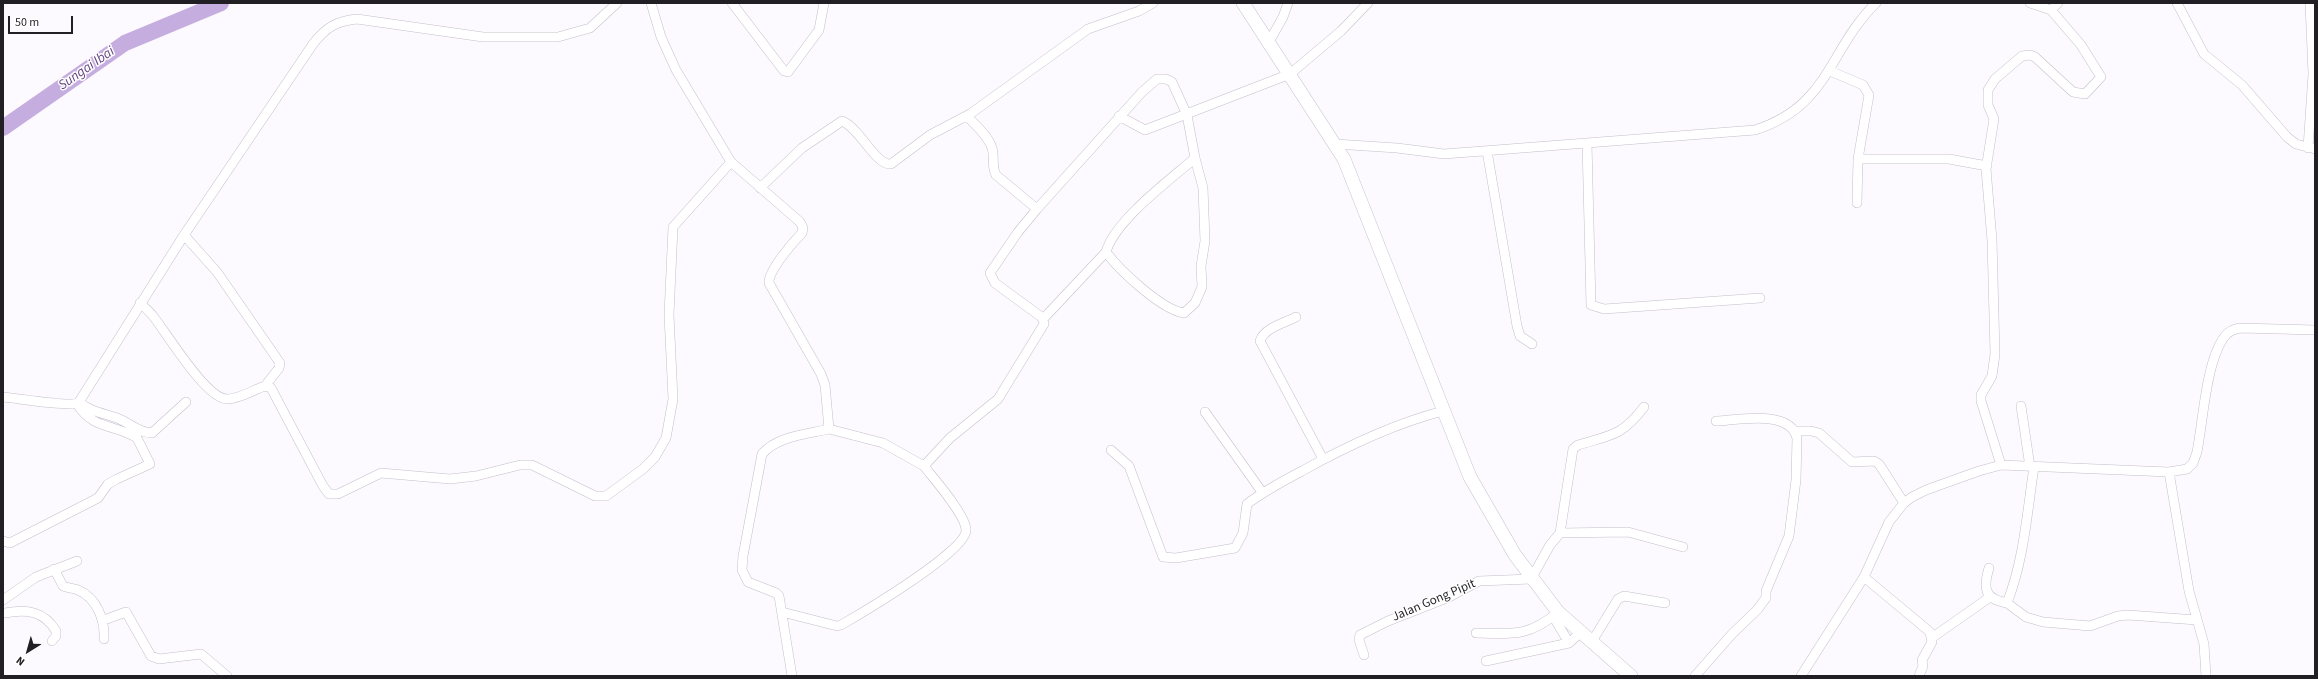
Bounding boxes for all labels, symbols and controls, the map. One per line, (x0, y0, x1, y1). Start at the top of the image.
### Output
scale bar (10, 8, 75, 34)
text: 50 m (15, 14, 39, 31)
water label: Sungai Ibai (56, 44, 118, 94)
street label: Jalan Gong Pipit (1390, 576, 1478, 626)
north arrow (8, 631, 48, 671)
text: N (13, 653, 28, 669)

